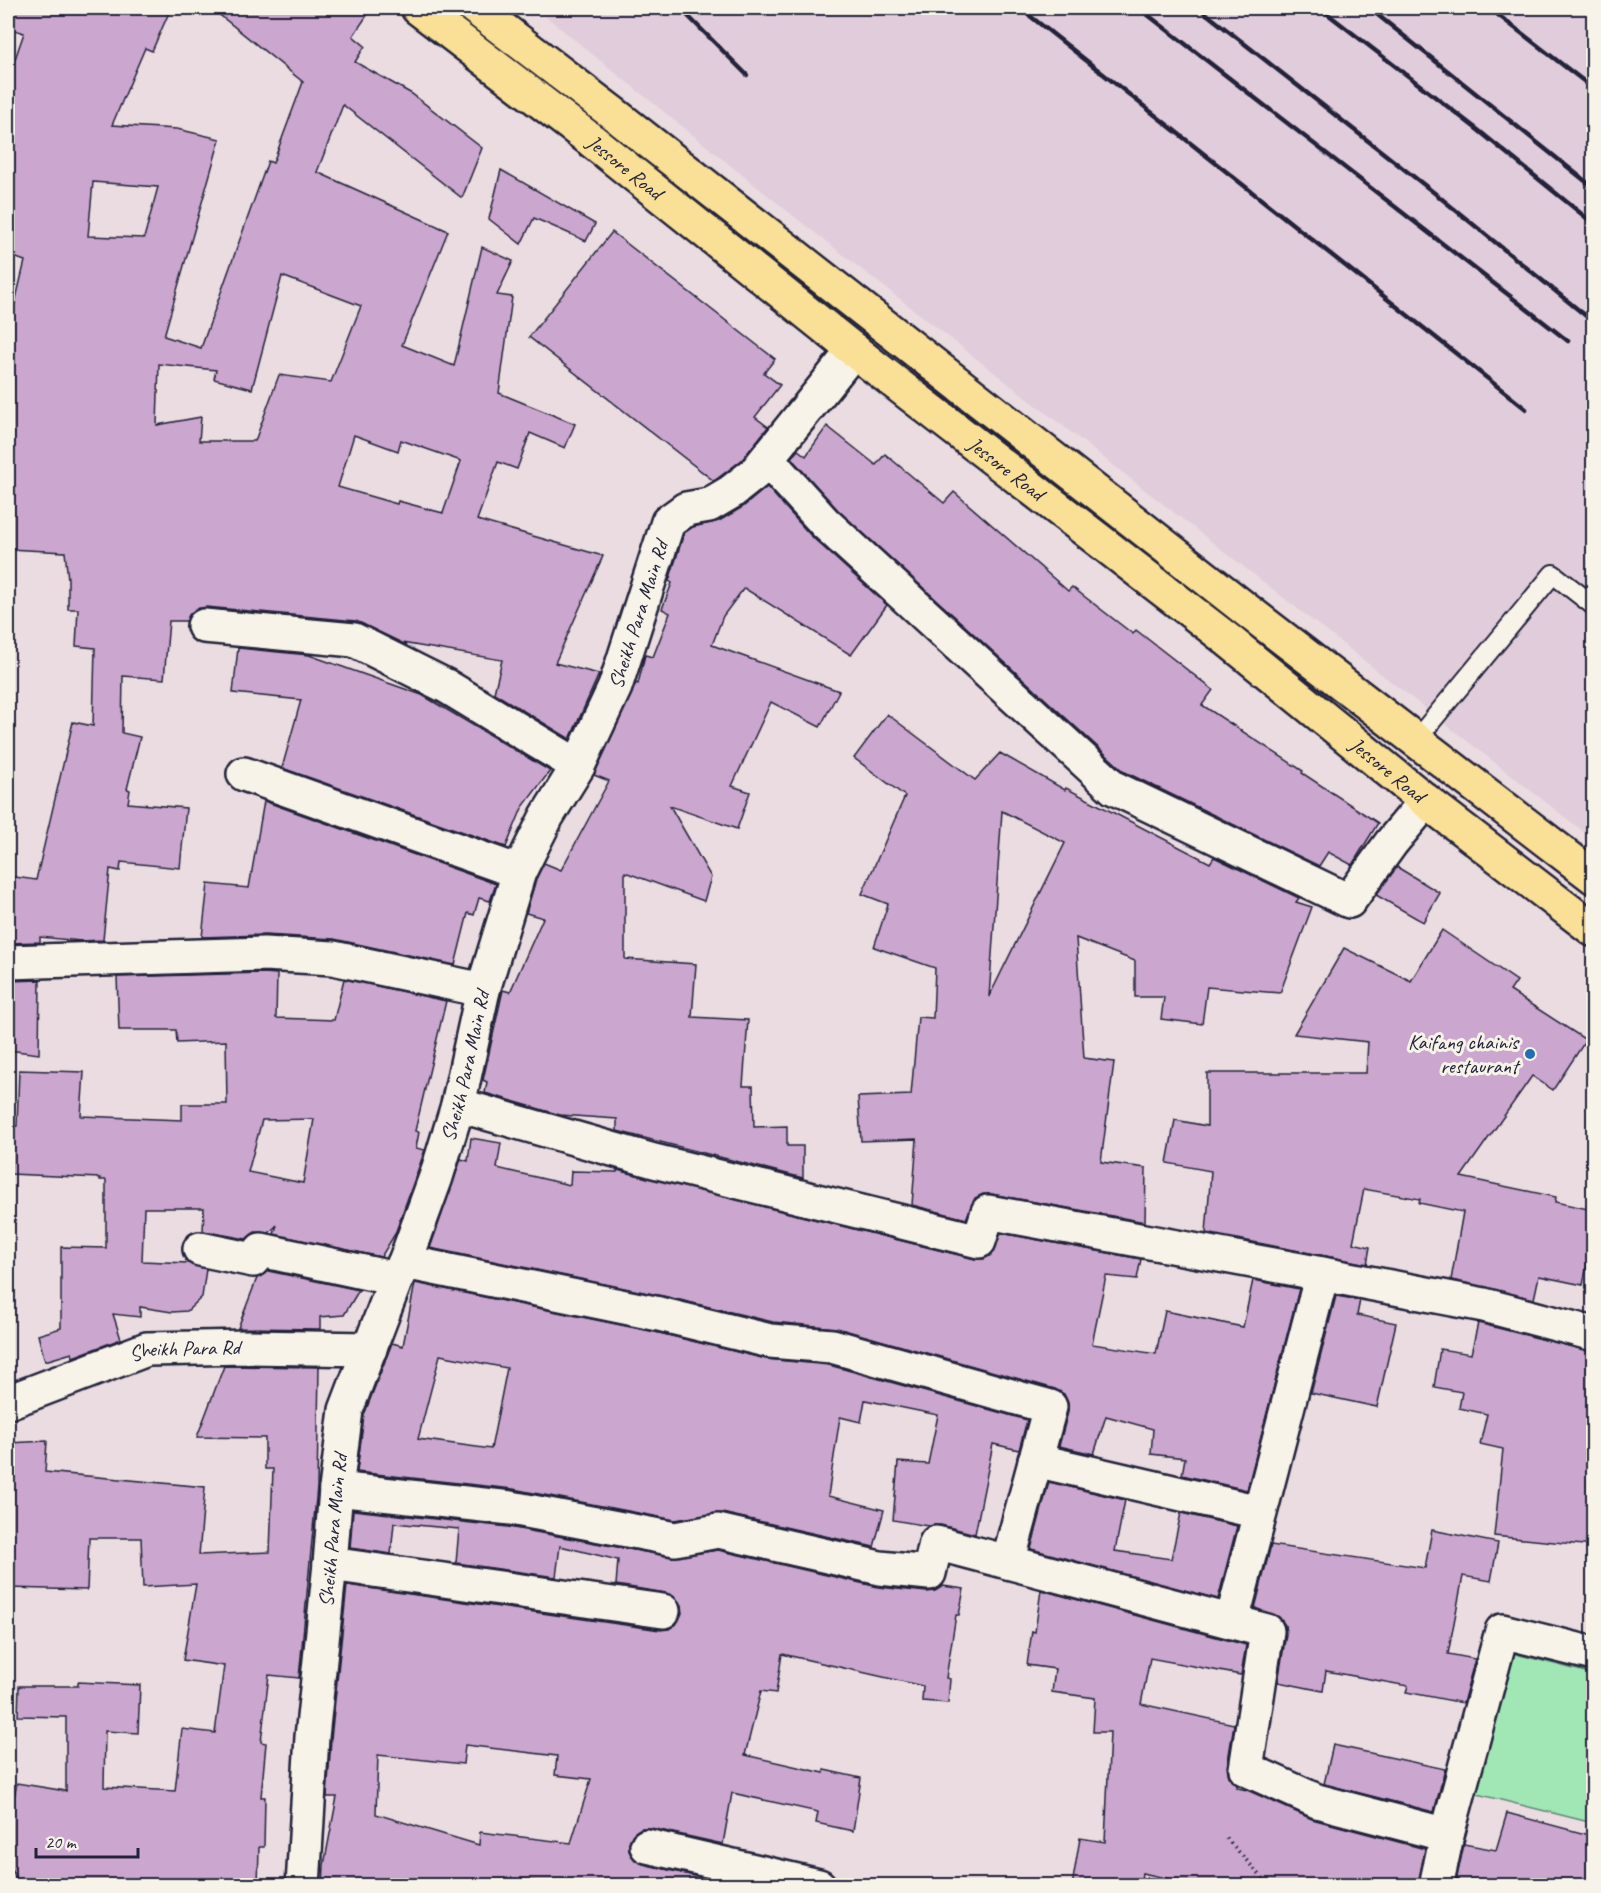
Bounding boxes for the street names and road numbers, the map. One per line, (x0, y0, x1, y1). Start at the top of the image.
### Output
street label: Jessore Road (581, 128, 671, 208)
street label: Jessore Road (962, 430, 1052, 508)
street label: Sheikh Para Main Rd (602, 535, 675, 692)
street label: Jessore Road (1344, 731, 1433, 810)
street label: Sheikh Para Main Rd (435, 986, 496, 1144)
street label: Sheikh Para Rd (125, 1334, 244, 1368)
street label: Sheikh Para Main Rd (313, 1450, 354, 1608)

